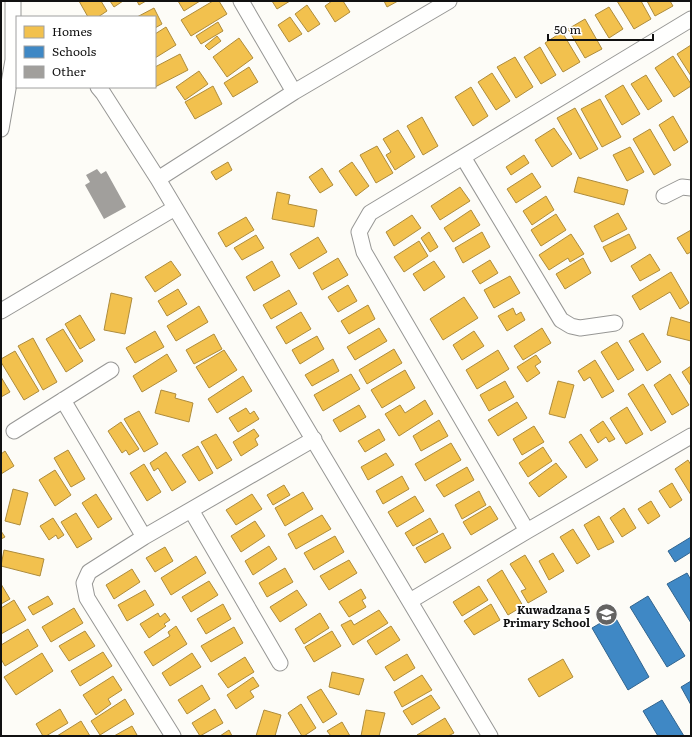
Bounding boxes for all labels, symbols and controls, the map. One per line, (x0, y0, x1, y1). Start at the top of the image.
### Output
legend (16, 16, 156, 88)
scale bar (548, 16, 653, 42)
text: 50 m (554, 20, 581, 38)
text: Homes (52, 22, 92, 40)
text: Schools (52, 42, 97, 60)
text: Other (52, 62, 86, 80)
place label: Kuwadzana 5 Primary School (503, 601, 590, 630)
school or university icon: Kuwadzana 5 Primary School (593, 602, 619, 628)

